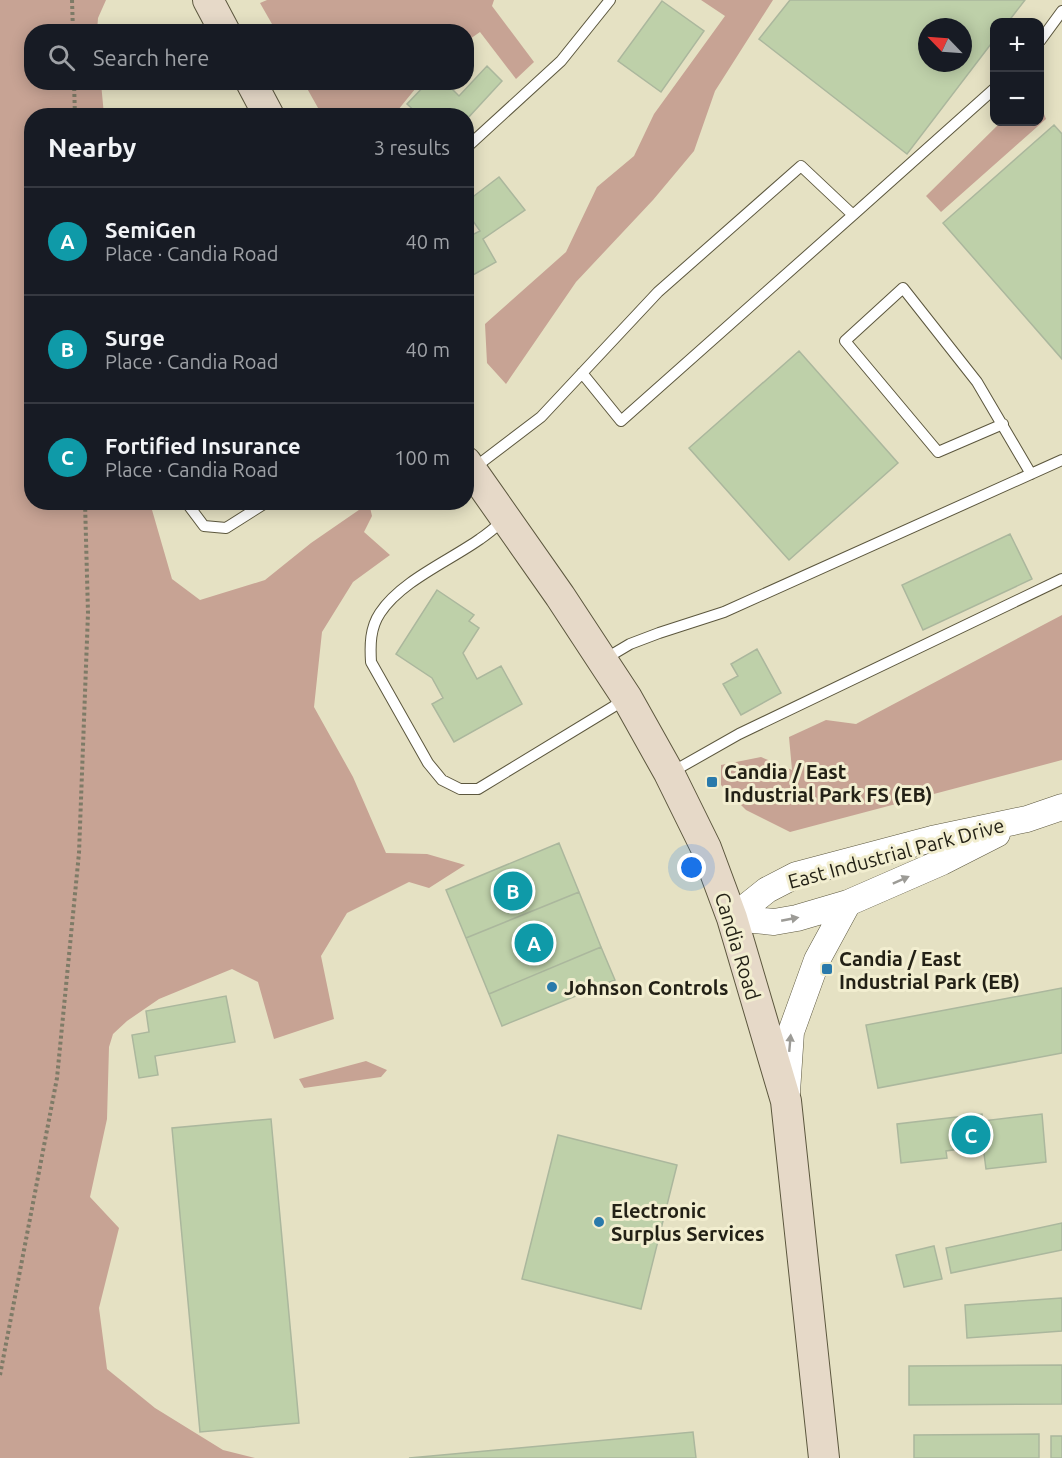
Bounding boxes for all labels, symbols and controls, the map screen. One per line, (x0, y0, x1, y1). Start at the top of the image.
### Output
north arrow (918, 18, 972, 72)
map controls (990, 18, 1044, 126)
button: + (990, 18, 1044, 72)
search box (24, 24, 474, 90)
icon: search (45, 41, 78, 74)
text: Search here (93, 45, 209, 70)
button: − (990, 72, 1044, 126)
text: Nearby (48, 133, 136, 162)
text: 3 results (374, 136, 450, 159)
text: SemiGen (105, 217, 196, 242)
text: A (60, 230, 75, 253)
text: 40 m (406, 230, 450, 253)
text: Place · Candia Road (105, 242, 278, 265)
text: Surge (105, 325, 165, 350)
text: B (61, 338, 74, 361)
text: 40 m (406, 338, 450, 361)
text: Place · Candia Road (105, 350, 278, 373)
text: Fortified Insurance (105, 433, 301, 458)
text: C (61, 446, 74, 469)
text: 100 m (394, 446, 450, 469)
text: Place · Candia Road (105, 458, 278, 481)
place label: Candia / East Industrial Park FS (EB) (724, 760, 932, 806)
marker: Candia / East Industrial Park FS (EB) (705, 775, 719, 789)
street label: East Industrial Park Drive (785, 813, 1007, 893)
your location (677, 853, 706, 882)
pin: B (494, 868, 532, 914)
one-way arrow (893, 875, 911, 885)
street label: Candia Road (711, 889, 765, 1003)
one-way arrow (781, 914, 800, 923)
pin: A (514, 920, 554, 966)
place label: Candia / East Industrial Park (EB) (839, 947, 1020, 993)
marker: Candia / East Industrial Park (EB) (820, 962, 834, 976)
place label: Johnson Controls (564, 976, 728, 999)
marker: Johnson Controls (545, 980, 559, 994)
one-way arrow (786, 1033, 795, 1052)
pin: C (952, 1112, 990, 1158)
place label: Electronic Surplus Services (611, 1199, 765, 1245)
marker: Electronic Surplus Services (592, 1215, 606, 1229)

